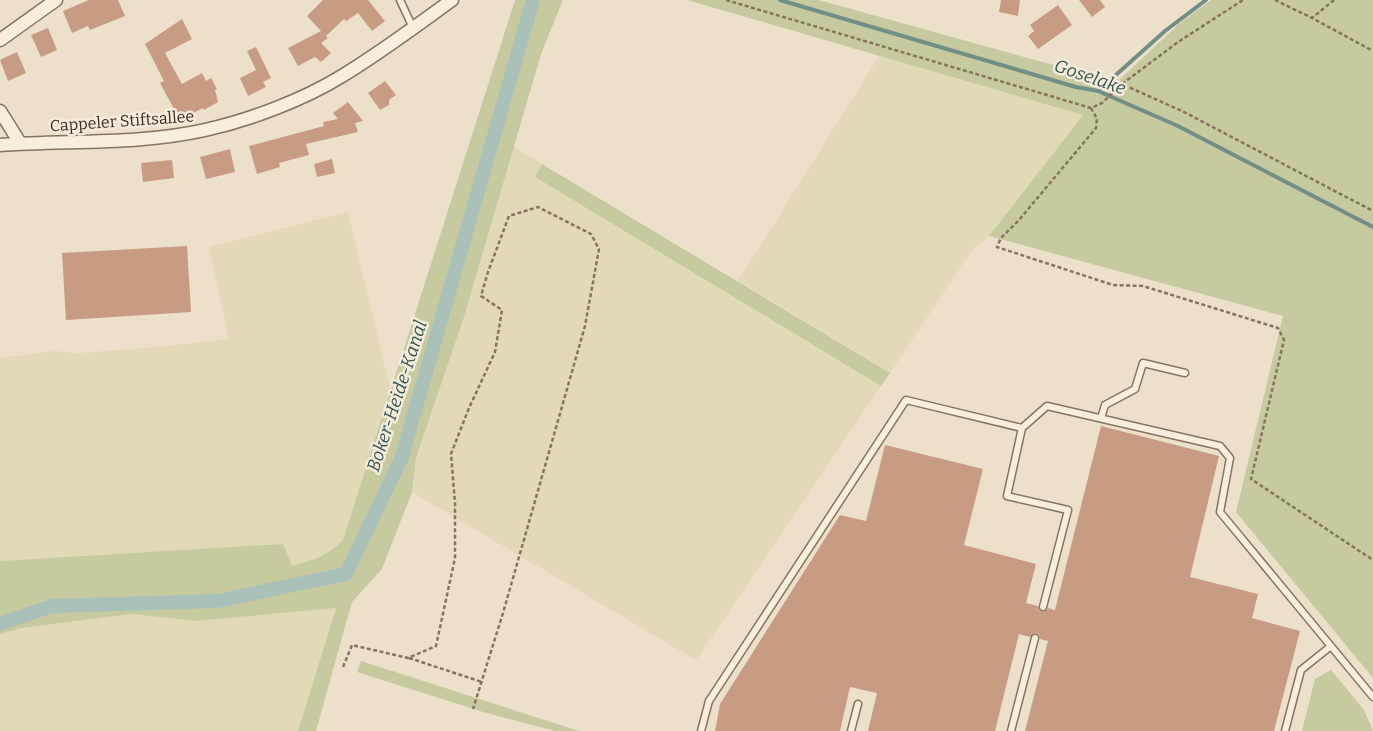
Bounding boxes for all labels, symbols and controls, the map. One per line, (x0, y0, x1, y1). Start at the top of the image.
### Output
water label: Goselake (1051, 55, 1129, 99)
street label: Cappeler Stiftsallee (49, 106, 195, 136)
water label: Boker-Heide-Kanal (362, 318, 432, 474)

